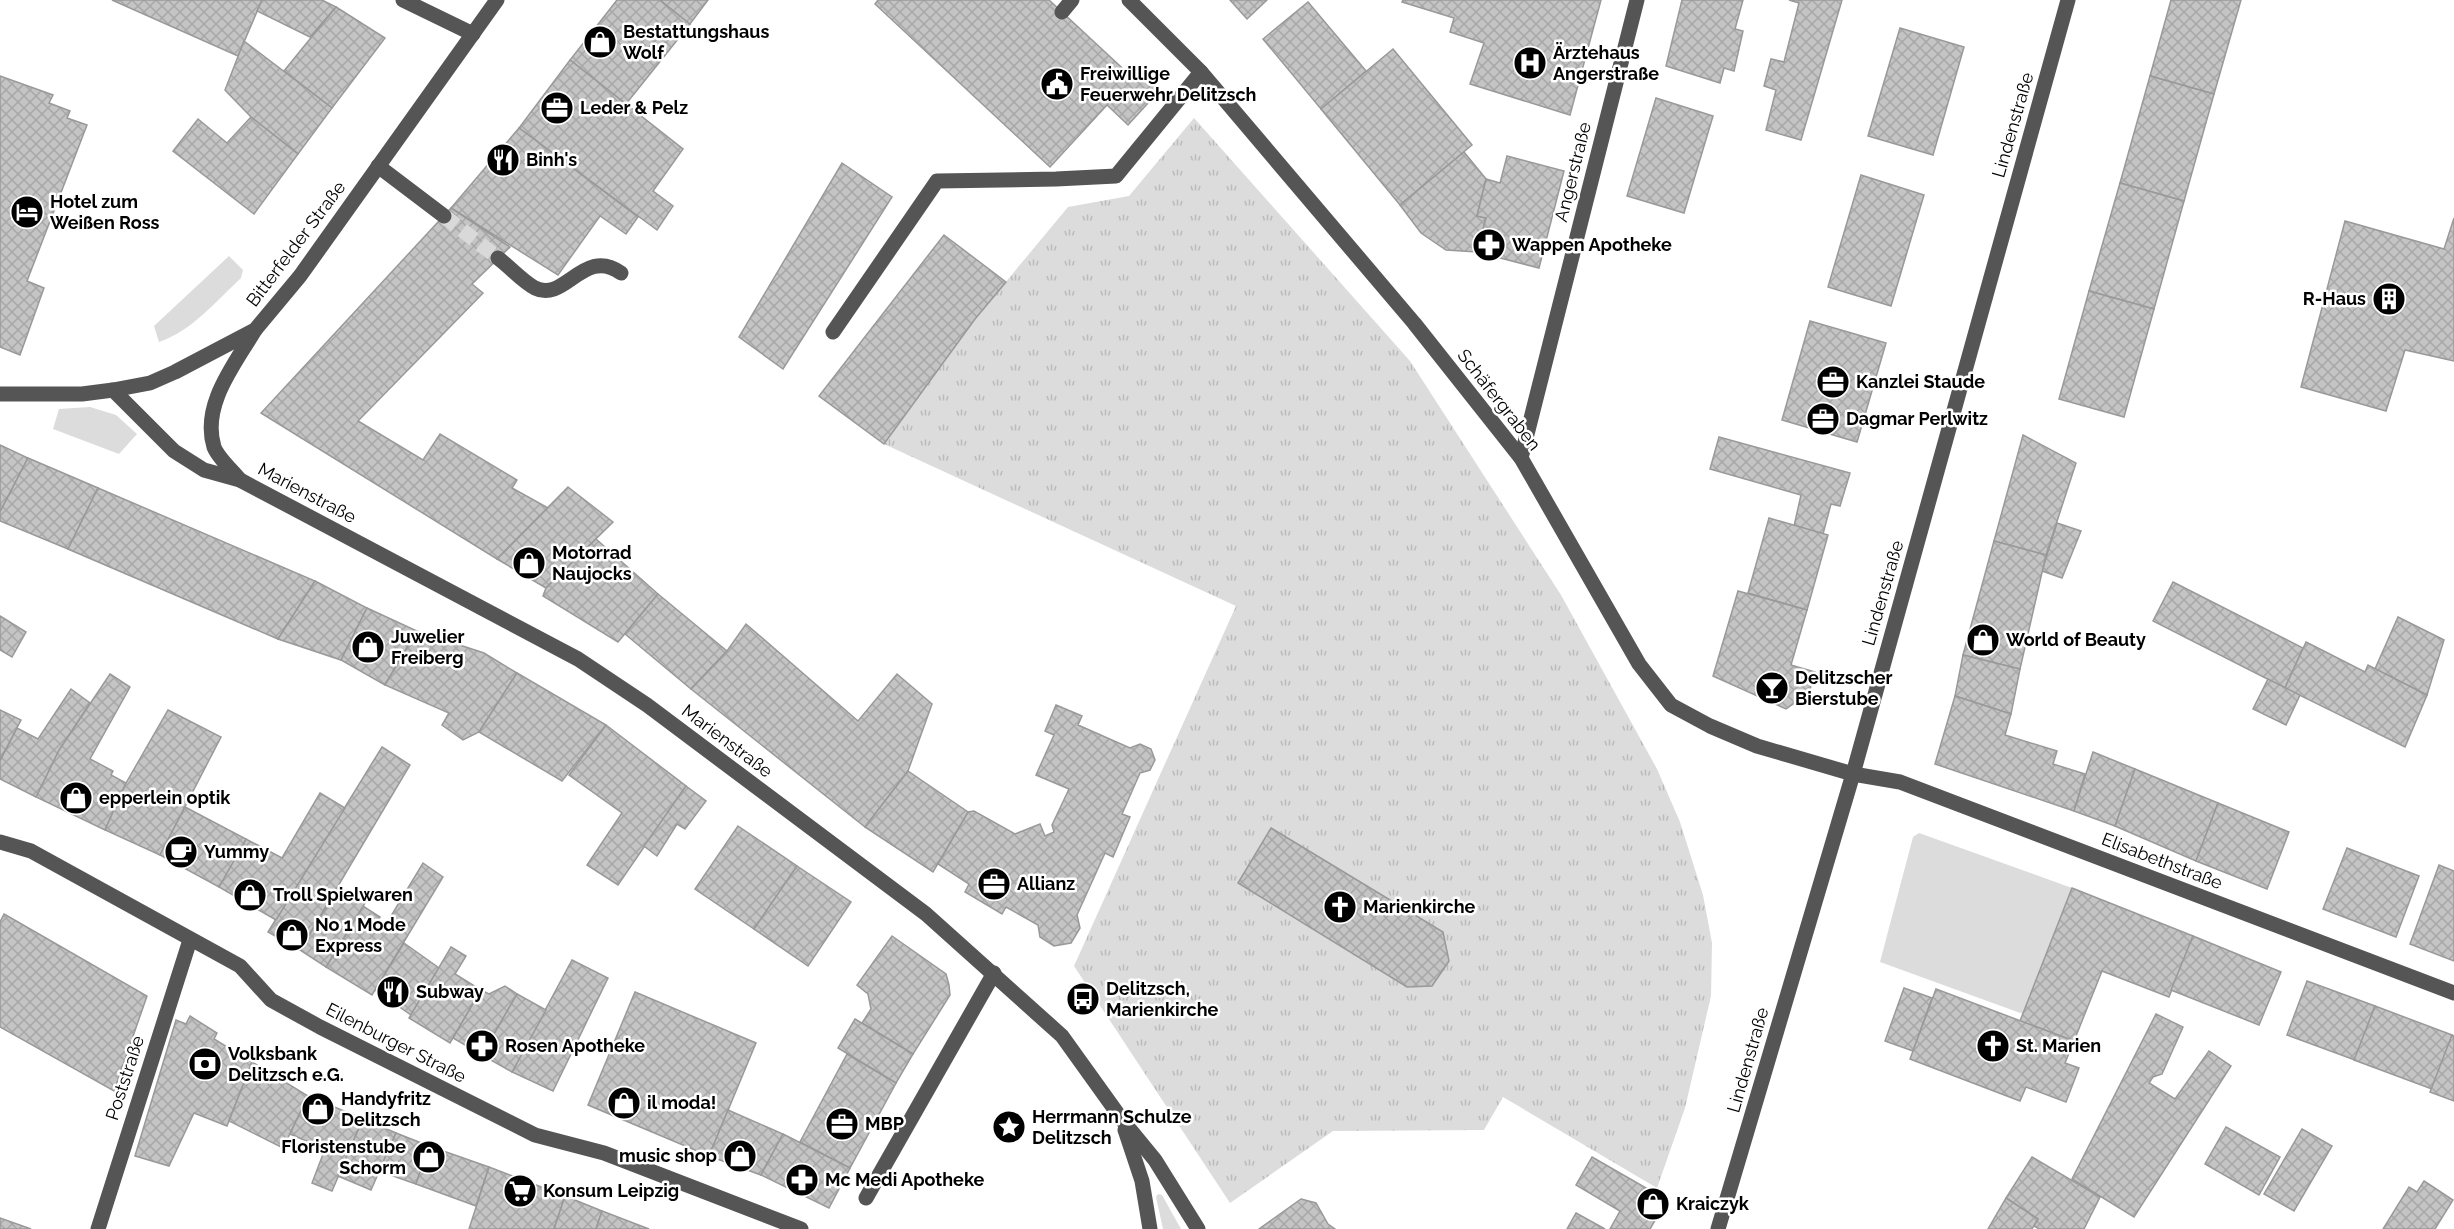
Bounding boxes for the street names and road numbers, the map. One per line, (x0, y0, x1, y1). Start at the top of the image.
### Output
street label: Lindenstraße (1987, 69, 2038, 180)
street label: Angerstraße (1550, 119, 1595, 224)
street label: Bitterfelder Straße (242, 177, 350, 310)
street label: Schäfergraben (1453, 345, 1545, 455)
street label: Marienstraße (255, 458, 360, 527)
street label: Lindenstraße (1857, 537, 1908, 648)
street label: Marienstraße (678, 700, 777, 782)
street label: Elisabethstraße (2099, 828, 2226, 893)
street label: Eilenburger Straße (323, 998, 470, 1087)
street label: Lindenstraße (1722, 1004, 1773, 1115)
street label: Poststraße (101, 1032, 148, 1123)

